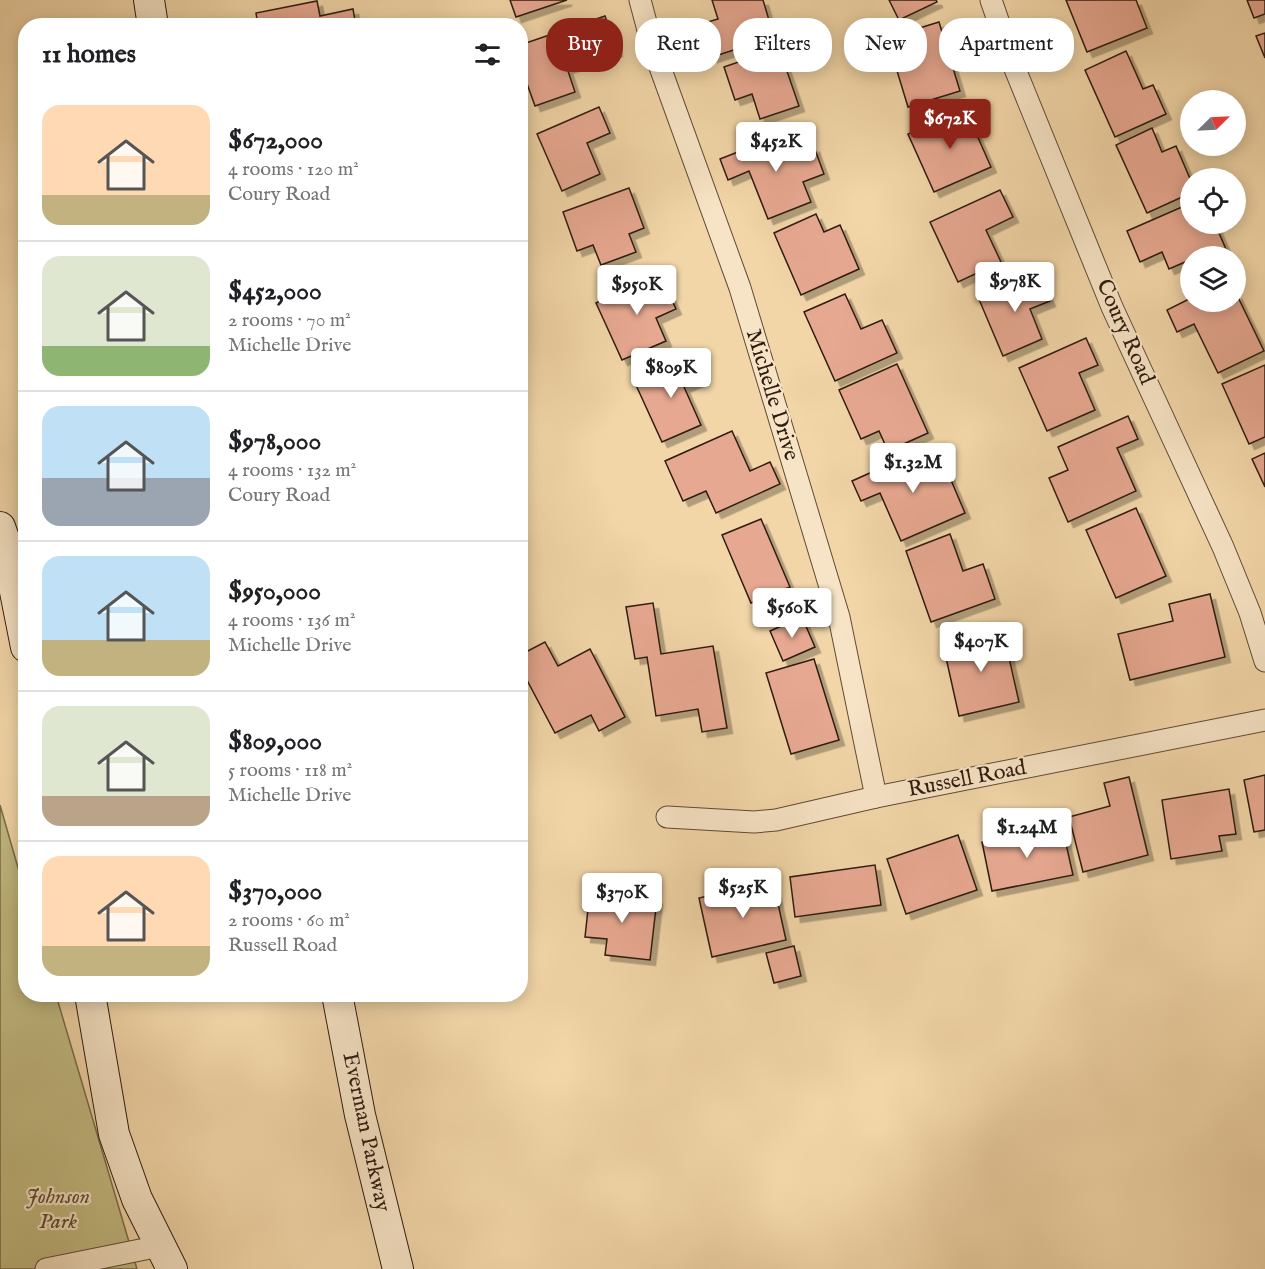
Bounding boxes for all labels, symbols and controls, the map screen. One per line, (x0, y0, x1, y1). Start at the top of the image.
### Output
chip: Buy (546, 18, 623, 72)
chip: Rent (635, 18, 721, 72)
chip: Filters (733, 18, 832, 72)
chip: New (844, 18, 927, 72)
chip: Apartment (939, 18, 1074, 72)
text: 11 homes (42, 38, 136, 71)
icon: filters (471, 38, 504, 71)
north arrow (1180, 90, 1246, 156)
map controls (1180, 90, 1246, 312)
pin: $672K (908, 99, 992, 150)
text: $672K (924, 106, 976, 131)
pin: $452K (734, 122, 818, 173)
text: $672,000 (228, 124, 323, 157)
icon: home (90, 129, 162, 201)
text: $452K (750, 129, 802, 154)
text: 4 rooms · 120 m² (228, 157, 359, 182)
button: locate (1180, 168, 1246, 234)
text: Coury Road (228, 182, 330, 207)
button: layers (1180, 246, 1246, 312)
pin: $978K (973, 262, 1057, 313)
pin: $950K (595, 265, 679, 316)
text: $978K (989, 269, 1041, 294)
text: $950K (611, 272, 663, 297)
text: $452,000 (228, 275, 322, 308)
street label: Coury Road (1089, 275, 1161, 389)
icon: home (90, 280, 162, 352)
text: 2 rooms · 70 m² (228, 308, 351, 333)
street label: Michelle Drive (739, 326, 805, 464)
text: Michelle Drive (228, 333, 351, 358)
pin: $809K (629, 348, 713, 399)
text: $809K (645, 355, 697, 380)
text: $978,000 (228, 425, 321, 458)
icon: home (90, 430, 162, 502)
pin: $1.32M (864, 443, 962, 494)
text: $1.32M (884, 450, 942, 475)
text: 4 rooms · 132 m² (228, 458, 356, 483)
text: Coury Road (228, 483, 330, 508)
text: $950,000 (228, 575, 321, 608)
icon: home (90, 580, 162, 652)
pin: $560K (750, 588, 834, 639)
text: $560K (767, 595, 818, 620)
text: 4 rooms · 136 m² (228, 608, 355, 633)
pin: $407K (939, 622, 1023, 673)
text: $407K (954, 629, 1008, 654)
text: Michelle Drive (228, 633, 351, 658)
text: $809,000 (228, 725, 322, 758)
icon: home (90, 730, 162, 802)
street label: Russell Road (905, 754, 1029, 804)
text: 5 rooms · 118 m² (228, 758, 352, 783)
text: Michelle Drive (228, 783, 351, 808)
pin: $1.24M (978, 808, 1076, 859)
text: $1.24M (997, 815, 1057, 840)
pin: $525K (701, 868, 785, 919)
pin: $370K (580, 873, 664, 924)
text: $370,000 (228, 875, 322, 908)
text: $525K (718, 875, 768, 900)
icon: home (90, 880, 162, 952)
text: $370K (596, 880, 648, 905)
text: 2 rooms · 60 m² (228, 908, 350, 933)
text: Russell Road (228, 933, 337, 958)
street label: Everman Parkway (335, 1050, 397, 1214)
park label: Johnson Park (26, 1183, 90, 1236)

